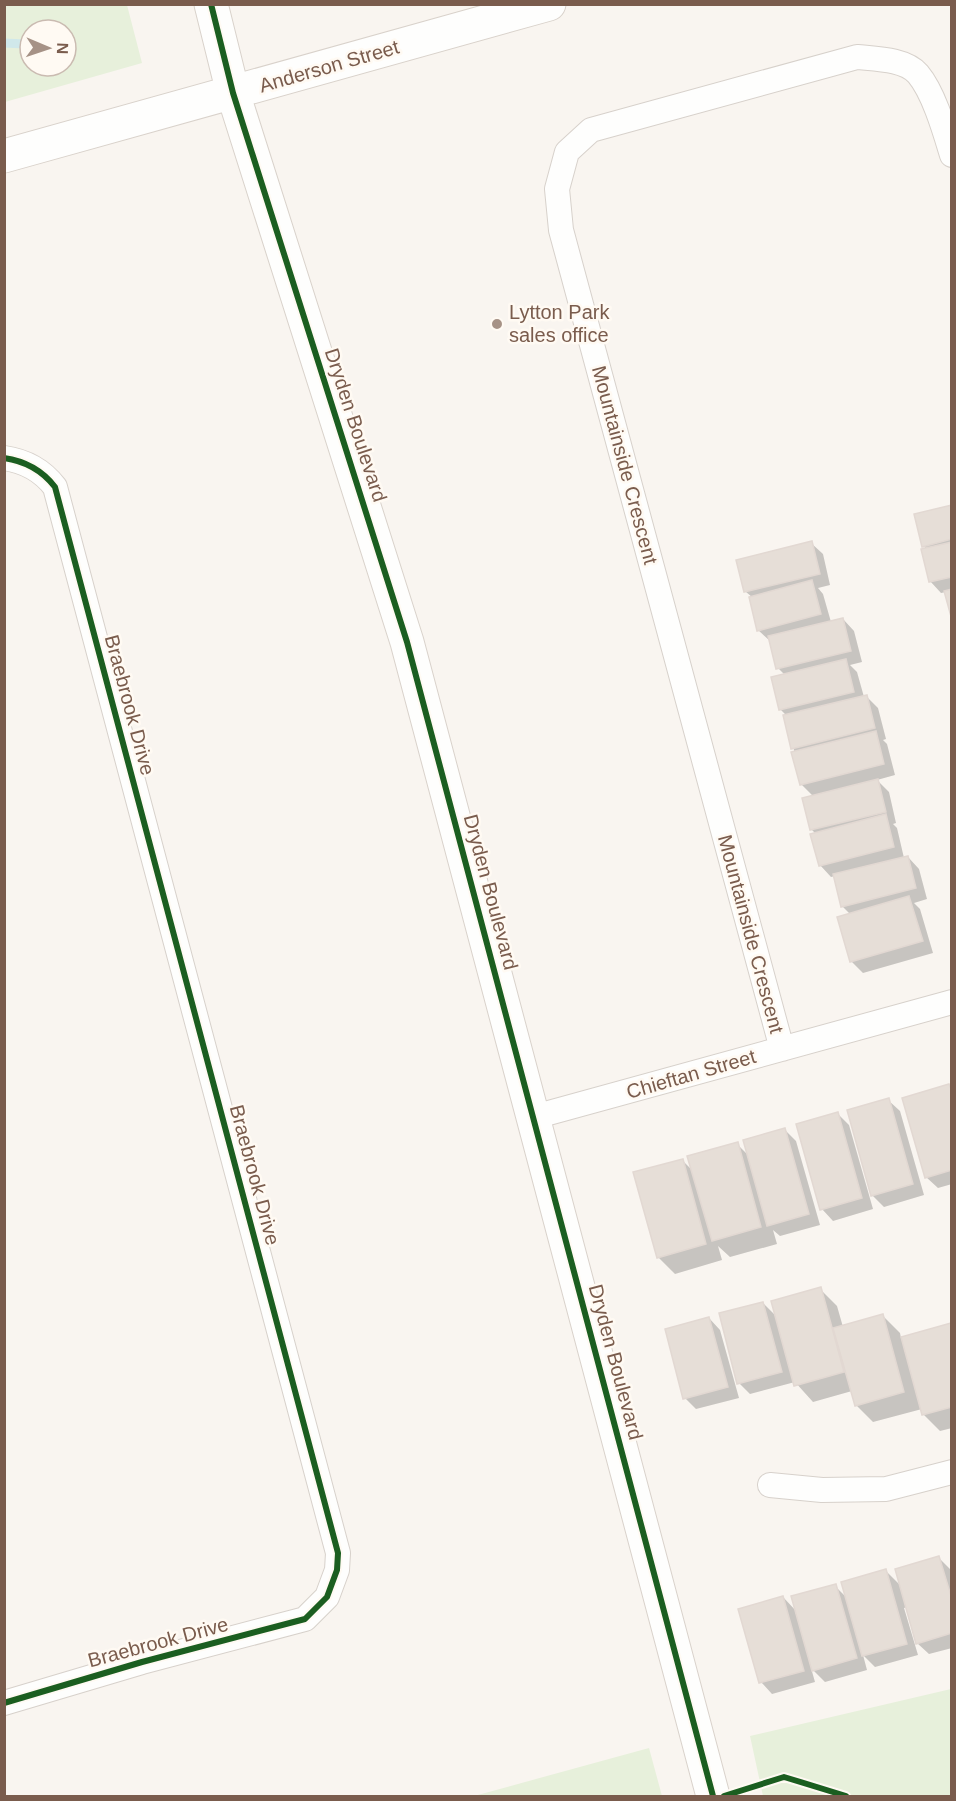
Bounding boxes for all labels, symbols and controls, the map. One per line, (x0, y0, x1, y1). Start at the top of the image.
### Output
north arrow (18, 18, 78, 78)
street label: Anderson Street (257, 35, 402, 96)
text: N (54, 42, 71, 55)
place label: Lytton Park sales office (509, 301, 610, 346)
marker: Lytton Park sales office (490, 317, 504, 331)
street label: Dryden Boulevard (321, 345, 391, 505)
street label: Mountainside Crescent (588, 363, 662, 567)
street label: Braebrook Drive (101, 632, 159, 778)
street label: Dryden Boulevard (460, 812, 522, 972)
street label: Mountainside Crescent (714, 832, 788, 1036)
street label: Chieftan Street (624, 1045, 759, 1103)
street label: Braebrook Drive (226, 1102, 284, 1248)
street label: Dryden Boulevard (585, 1282, 647, 1442)
street label: Braebrook Drive (85, 1613, 231, 1671)

